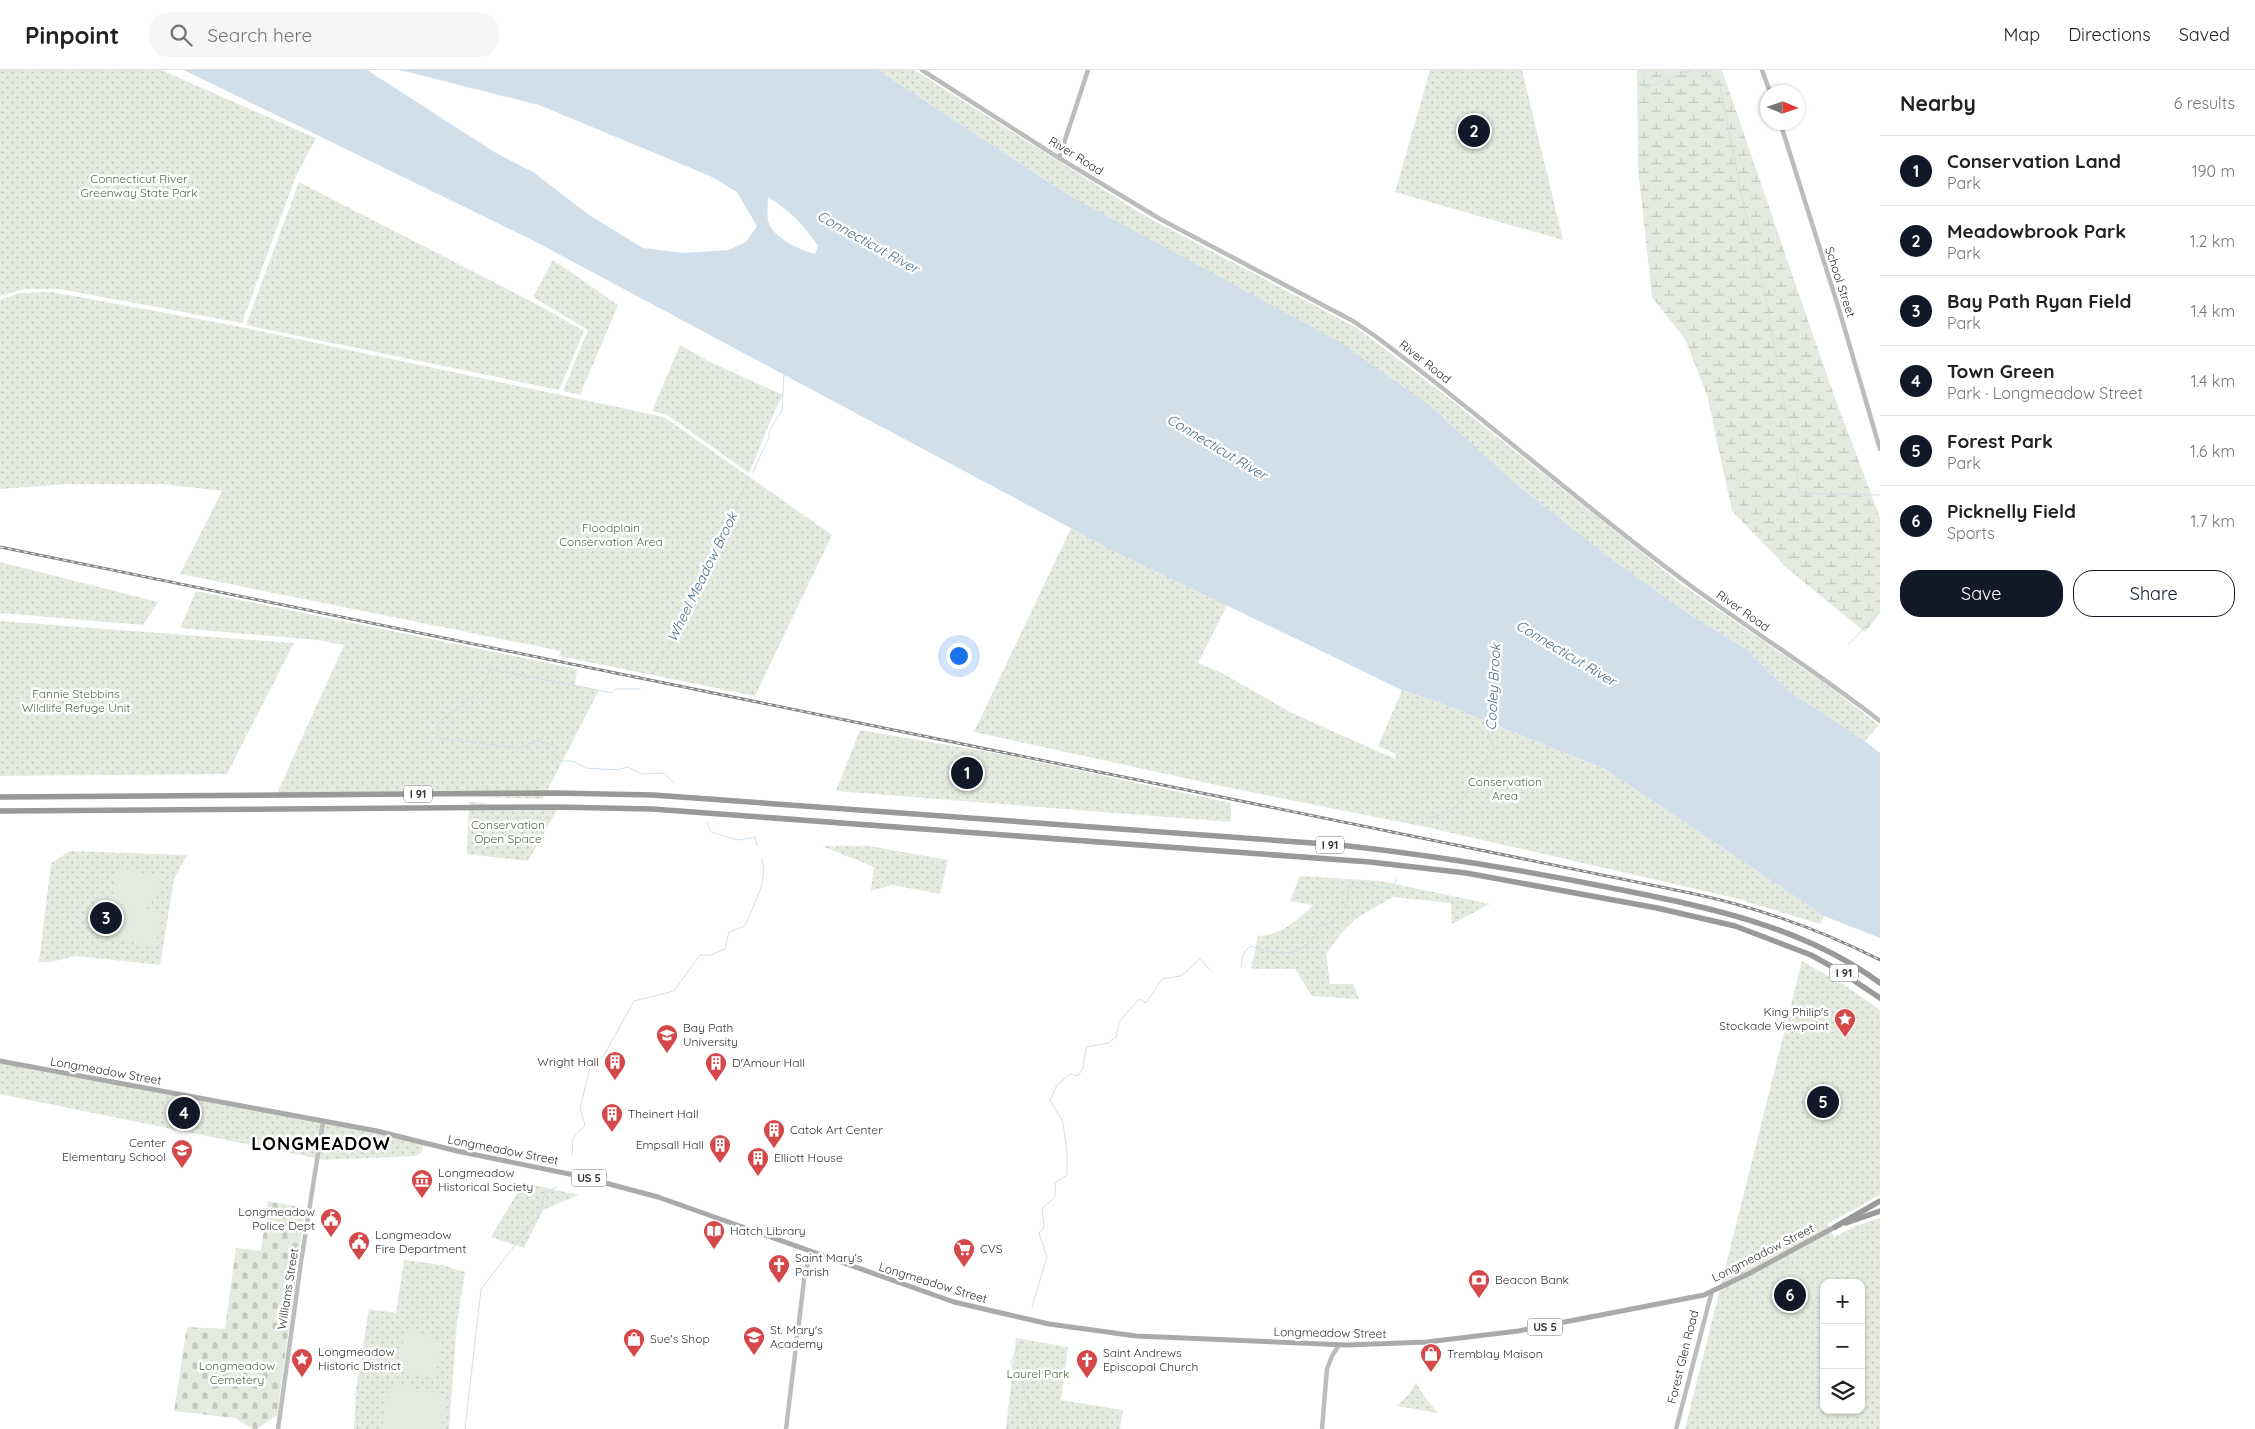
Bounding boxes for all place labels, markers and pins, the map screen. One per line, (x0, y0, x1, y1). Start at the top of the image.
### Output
pin: 2 (1458, 112, 1490, 150)
pin: 1 (951, 754, 983, 792)
pin: 3 (90, 899, 122, 937)
place label: King Philip's Stockade Viewpoint (1719, 1004, 1829, 1033)
place icon: King Philip's Stockade Viewpoint (1833, 1007, 1857, 1038)
place label: Bay Path University (683, 1020, 738, 1049)
school or university icon: Bay Path University (655, 1023, 679, 1054)
building icon: Wright Hall (603, 1050, 627, 1081)
building icon: D'Amour Hall (704, 1051, 728, 1082)
place label: Wright Hall (537, 1054, 599, 1069)
place label: D'Amour Hall (732, 1055, 805, 1070)
pin: 5 (1807, 1083, 1839, 1121)
pin: 4 (168, 1094, 200, 1132)
building icon: Theinert Hall (600, 1102, 624, 1133)
place label: Theinert Hall (628, 1106, 699, 1121)
building icon: Catok Art Center (762, 1118, 786, 1149)
place label: Catok Art Center (790, 1122, 883, 1137)
building icon: Empsall Hall (708, 1133, 732, 1164)
place label: Center Elementary School (62, 1135, 166, 1164)
place label: Empsall Hall (636, 1137, 704, 1152)
school or university icon: Center Elementary School (170, 1138, 194, 1169)
building icon: Elliott House (746, 1146, 770, 1177)
place label: Elliott House (774, 1150, 843, 1165)
place label: Longmeadow Historical Society (438, 1165, 533, 1194)
museum icon: Longmeadow Historical Society (410, 1168, 434, 1199)
place label: Longmeadow Police Dept (238, 1204, 315, 1233)
public building icon: Longmeadow Police Dept (319, 1207, 343, 1238)
library icon: Hatch Library (702, 1219, 726, 1250)
place label: Hatch Library (730, 1223, 806, 1238)
place label: Longmeadow Fire Department (375, 1227, 466, 1256)
public building icon: Longmeadow Fire Department (347, 1230, 371, 1261)
supermarket icon: CVS (952, 1237, 976, 1268)
place label: CVS (980, 1241, 1003, 1256)
place label: Saint Mary’s Parish (795, 1250, 863, 1279)
church icon: Saint Mary’s Parish (767, 1253, 791, 1284)
bank icon: Beacon Bank (1467, 1268, 1491, 1299)
place label: Beacon Bank (1495, 1272, 1569, 1287)
pin: 6 (1774, 1276, 1806, 1314)
place label: St. Mary's Academy (770, 1322, 823, 1351)
school or university icon: St. Mary's Academy (742, 1325, 766, 1356)
shop icon: Sue's Shop (622, 1327, 646, 1358)
place label: Sue's Shop (650, 1331, 710, 1346)
shop icon: Tremblay Maison (1419, 1342, 1443, 1373)
place label: Longmeadow Historic District (318, 1344, 401, 1373)
place label: Saint Andrews Episcopal Church (1103, 1345, 1198, 1374)
place label: Tremblay Maison (1447, 1346, 1543, 1361)
place icon: Longmeadow Historic District (290, 1347, 314, 1378)
church icon: Saint Andrews Episcopal Church (1075, 1348, 1099, 1379)

